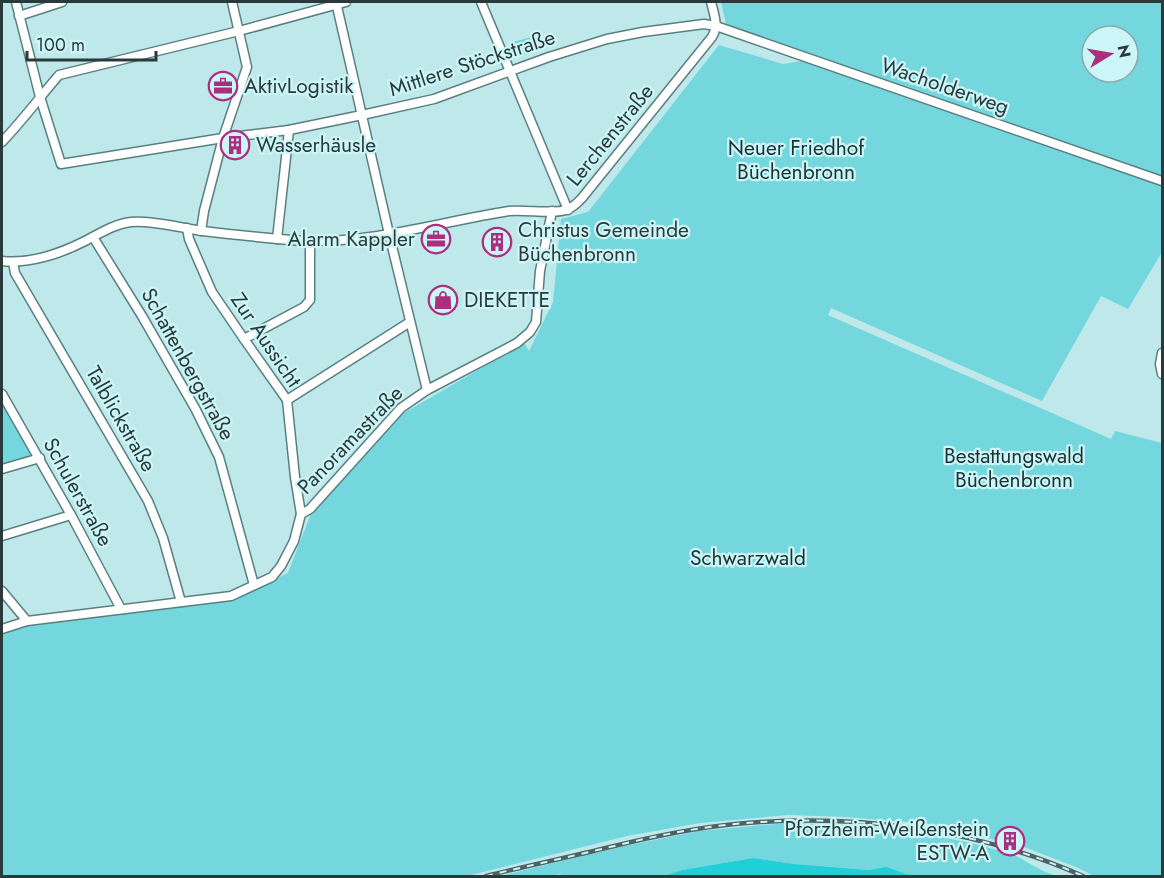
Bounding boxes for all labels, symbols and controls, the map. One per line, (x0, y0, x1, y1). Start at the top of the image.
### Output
street label: Mittlere Stöckstraße (385, 22, 559, 104)
scale bar (27, 24, 156, 62)
north arrow (1080, 24, 1140, 84)
text: 100 m (36, 32, 85, 58)
text: N (1112, 43, 1137, 60)
street label: Wacholderweg (877, 50, 1013, 122)
office icon: AktivLogistik (207, 70, 239, 102)
place label: AktivLogistik (244, 71, 354, 101)
street label: Lerchenstraße (559, 77, 661, 192)
building icon: Wasserhäusle (219, 129, 251, 161)
place label: Wasserhäusle (256, 130, 376, 160)
park label: Neuer Friedhof Büchenbronn (728, 133, 865, 187)
place label: Christus Gemeinde Büchenbronn (518, 215, 689, 269)
office icon: Alarm Kappler (420, 223, 452, 255)
place label: Alarm Kappler (288, 224, 416, 254)
building icon: Christus Gemeinde Büchenbronn (481, 226, 513, 258)
street label: Schattenbergstraße (134, 283, 242, 446)
shop icon: DIEKETTE (427, 284, 459, 316)
place label: DIEKETTE (464, 285, 550, 315)
street label: Zur Aussicht (223, 287, 309, 393)
street label: Talblickstraße (79, 361, 163, 478)
street label: Panoramastraße (290, 379, 410, 501)
street label: Schulerstraße (36, 432, 120, 552)
park label: Bestattungswald Büchenbronn (944, 441, 1084, 495)
park label: Schwarzwald (690, 543, 806, 573)
place label: Pforzheim-Weißenstein ESTW-A (785, 814, 989, 868)
building icon: Pforzheim-Weißenstein ESTW-A (994, 825, 1026, 857)

